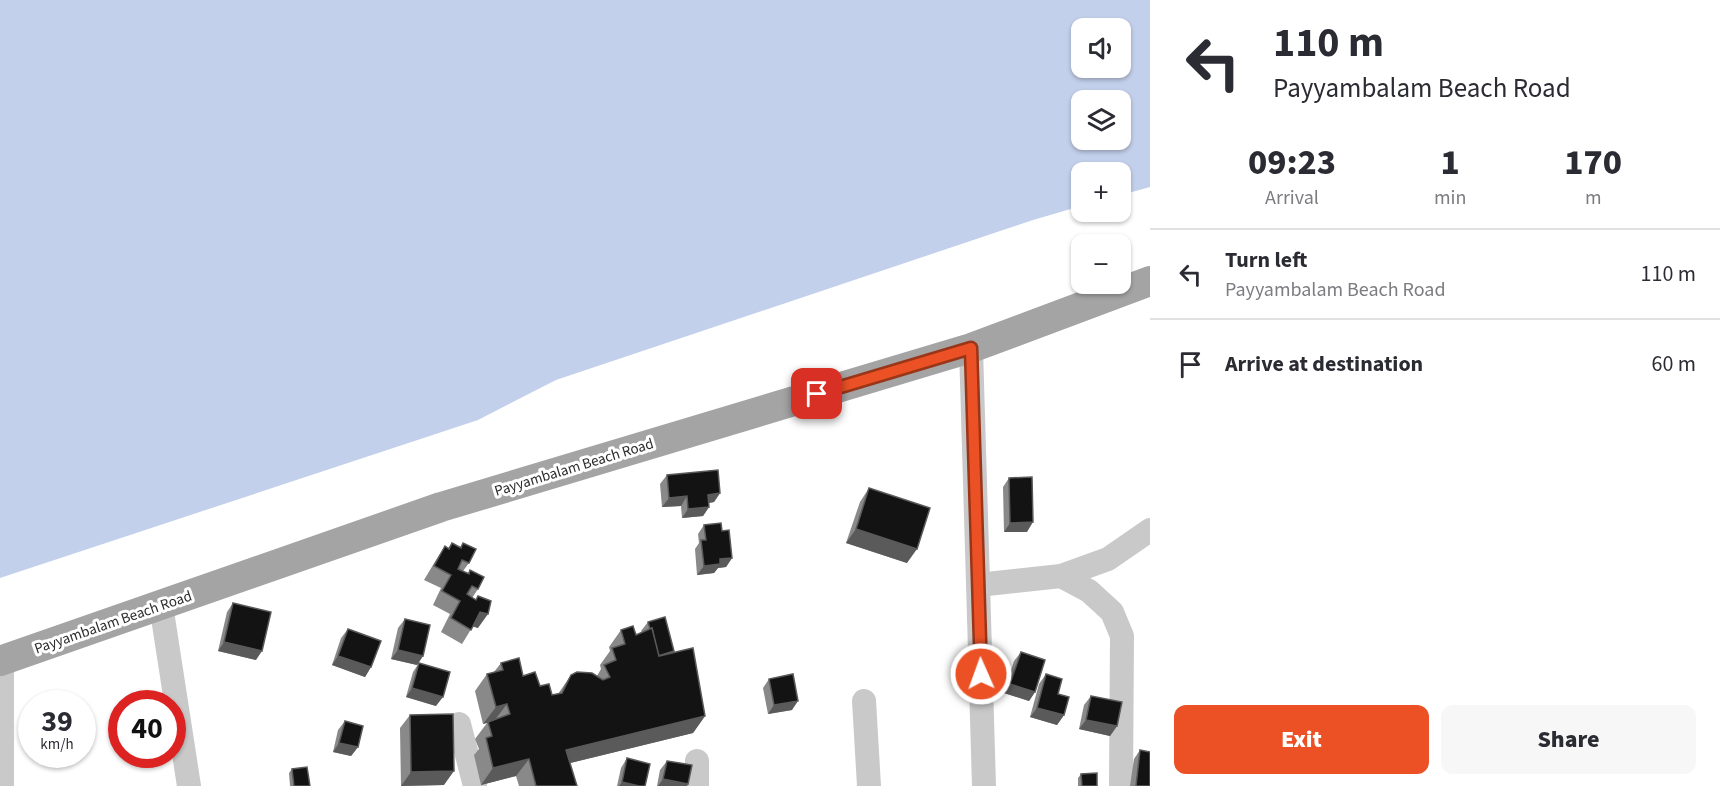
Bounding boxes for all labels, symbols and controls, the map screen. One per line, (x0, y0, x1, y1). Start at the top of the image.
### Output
text: 110 m (1273, 13, 1384, 73)
map controls (1071, 18, 1131, 294)
button: sound (1071, 18, 1131, 78)
icon: left (1174, 24, 1252, 102)
text: Payyambalam Beach Road (1273, 69, 1571, 108)
button: layers (1071, 90, 1131, 150)
text: 09:23 (1248, 137, 1336, 188)
text: 1 (1441, 137, 1460, 188)
text: 170 (1564, 137, 1622, 188)
button: + (1071, 162, 1131, 222)
text: Arrival (1265, 184, 1319, 212)
text: min (1434, 184, 1466, 212)
text: m (1585, 184, 1601, 212)
button: − (1071, 234, 1131, 294)
text: Turn left (1225, 244, 1307, 276)
icon: left (1174, 258, 1207, 291)
text: 110 m (1641, 258, 1696, 290)
text: Payyambalam Beach Road (1225, 276, 1446, 304)
icon: arrive (1174, 348, 1207, 381)
text: Arrive at destination (1225, 348, 1423, 380)
text: 60 m (1651, 348, 1696, 380)
pin (791, 368, 842, 419)
icon: arrive (800, 377, 833, 410)
street label: Payyambalam Beach Road (492, 433, 656, 502)
street label: Payyambalam Beach Road (32, 586, 195, 659)
position arrow (949, 642, 1013, 706)
speed limit sign: 40 (108, 690, 186, 768)
text: 39 (41, 700, 73, 743)
button: Exit (1174, 705, 1429, 774)
button: Share (1441, 705, 1696, 774)
text: km/h (40, 734, 74, 755)

